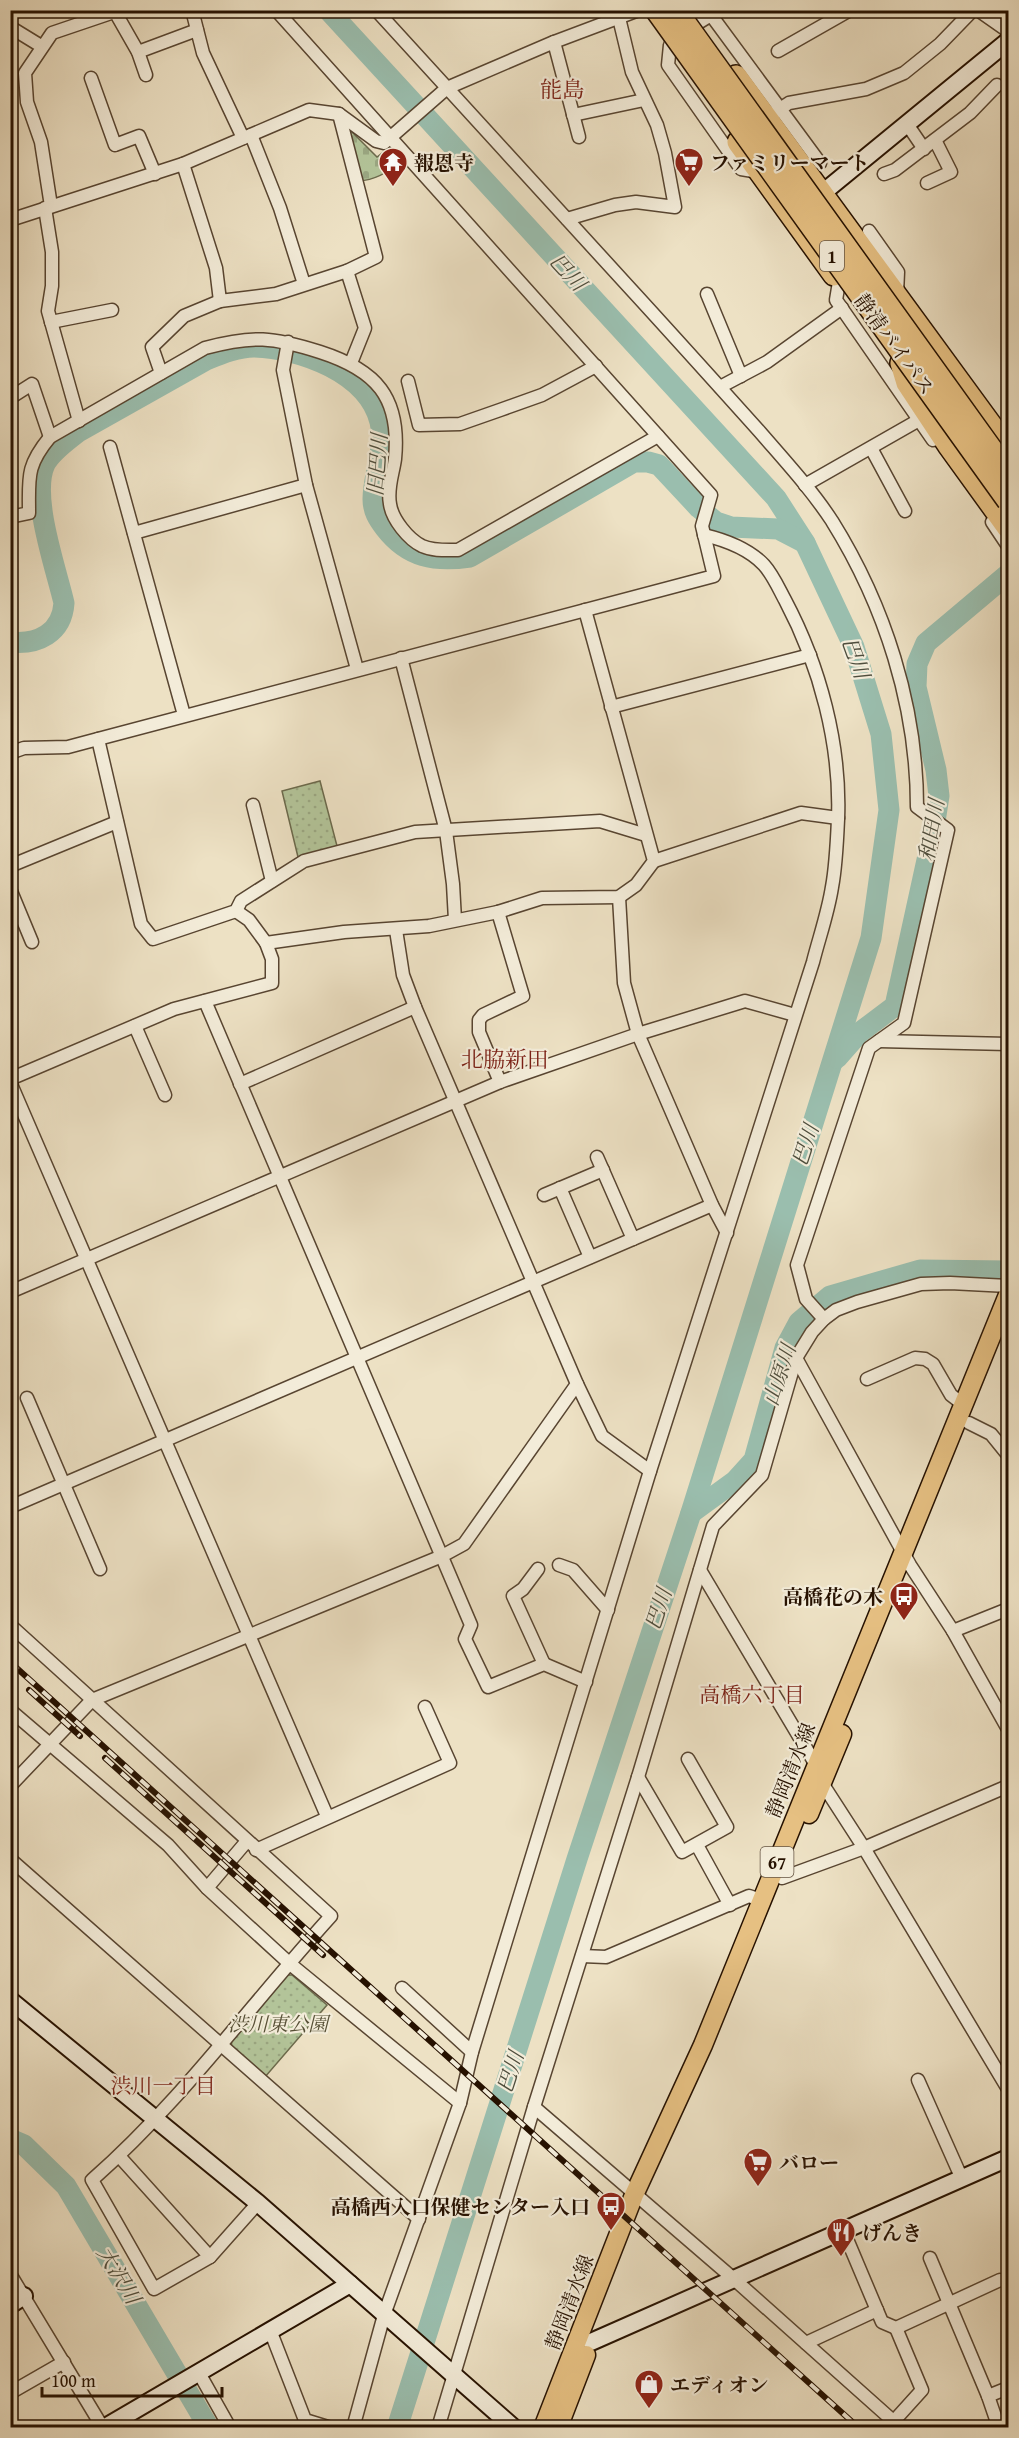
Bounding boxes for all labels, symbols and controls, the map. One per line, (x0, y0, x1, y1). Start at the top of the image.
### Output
district label: 能島 (540, 73, 584, 105)
temple icon: 報恩寺 (377, 146, 409, 188)
supermarket icon: ファミリーマート (673, 146, 705, 188)
place label: 報恩寺 (414, 148, 474, 177)
place label: ファミリーマート (710, 148, 870, 177)
road number: 1 (820, 241, 844, 271)
water label: 巴川 (542, 246, 595, 299)
street label: 静清バイパス (848, 287, 942, 401)
water label: 旧巴川 (359, 431, 395, 498)
water label: 巴川 (834, 633, 878, 685)
water label: 和田川 (910, 794, 952, 864)
district label: 北脇新田 (461, 1043, 549, 1075)
water label: 巴川 (784, 1118, 827, 1170)
water label: 山原川 (755, 1338, 804, 1410)
bus stop icon: 高橋花の木 (888, 1580, 920, 1622)
water label: 巴川 (637, 1582, 680, 1634)
place label: 高橋花の木 (783, 1582, 883, 1611)
district label: 高橋六丁目 (700, 1679, 805, 1710)
street label: 静岡清水線 (758, 1718, 822, 1822)
road number: 67 (760, 1847, 794, 1877)
park label: 渋川東公園 (228, 2009, 331, 2038)
water label: 巴川 (489, 2045, 532, 2097)
district label: 渋川一丁目 (111, 2070, 216, 2101)
supermarket icon: バロー (742, 2146, 774, 2188)
place label: バロー (779, 2148, 839, 2177)
bus stop icon: 高橋西入口保健センター入口 (595, 2190, 627, 2232)
place label: 高橋西入口保健センター入口 (331, 2192, 590, 2221)
restaurant icon: げんき (825, 2216, 857, 2258)
place label: げんき (862, 2218, 922, 2247)
water label: 大沢川 (89, 2240, 150, 2312)
street label: 静岡清水線 (538, 2250, 600, 2354)
scale bar (42, 2360, 222, 2398)
text: 100 m (51, 2367, 96, 2394)
shop icon: エディオン (633, 2368, 665, 2410)
place label: エディオン (670, 2370, 768, 2399)

